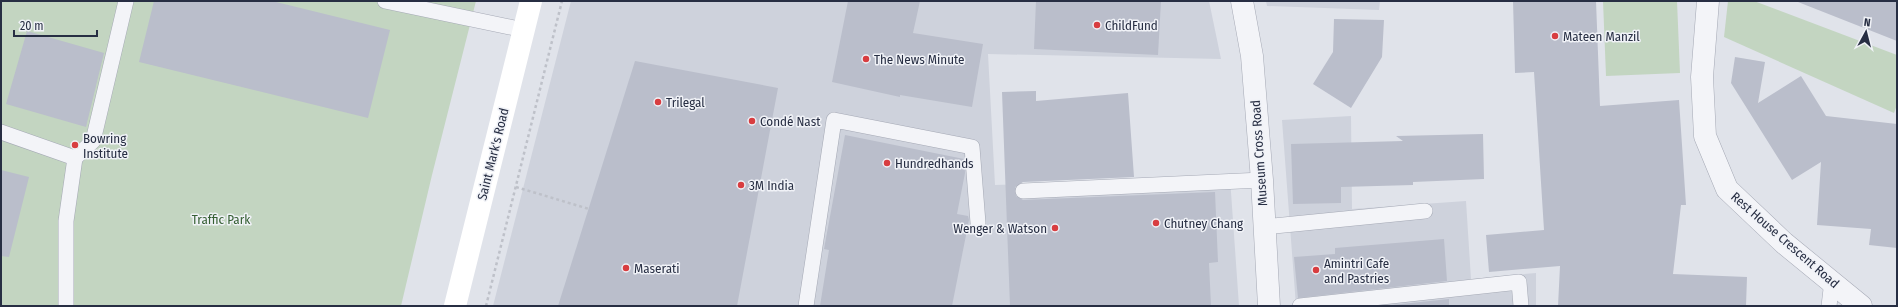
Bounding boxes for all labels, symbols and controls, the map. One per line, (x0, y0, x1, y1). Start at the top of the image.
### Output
scale bar (14, 12, 97, 38)
north arrow (1846, 12, 1886, 52)
text: N (1863, 16, 1871, 29)
place label: ChildFund (1105, 18, 1158, 33)
text: 20 m (20, 19, 44, 33)
marker: ChildFund (1092, 20, 1102, 30)
place label: Mateen Manzil (1563, 29, 1640, 44)
marker: Mateen Manzil (1550, 31, 1560, 41)
place label: The News Minute (874, 52, 964, 67)
marker: The News Minute (861, 54, 871, 64)
place label: Trilegal (666, 95, 705, 110)
marker: Trilegal (653, 97, 663, 107)
street label: Museum Cross Road (1248, 99, 1270, 207)
street label: Saint Mark's Road (474, 106, 512, 202)
place label: Condé Nast (760, 114, 821, 129)
marker: Condé Nast (747, 116, 757, 126)
place label: Bowring Institute (83, 131, 128, 161)
marker: Bowring Institute (70, 140, 80, 150)
place label: Hundredhands (895, 156, 974, 171)
marker: Hundredhands (882, 158, 892, 168)
place label: 3M India (749, 178, 794, 193)
marker: 3M India (736, 180, 746, 190)
street label: Rest House Crescent Road (1728, 189, 1842, 291)
park label: Traffic Park (192, 212, 251, 227)
place label: Chutney Chang (1164, 216, 1244, 231)
marker: Chutney Chang (1151, 218, 1161, 228)
place label: Wenger & Watson (953, 221, 1047, 236)
marker: Wenger & Watson (1050, 223, 1060, 233)
place label: Amintri Cafe and Pastries (1324, 256, 1390, 286)
place label: Maserati (634, 261, 680, 276)
marker: Maserati (621, 263, 631, 273)
marker: Amintri Cafe and Pastries (1311, 265, 1321, 275)

